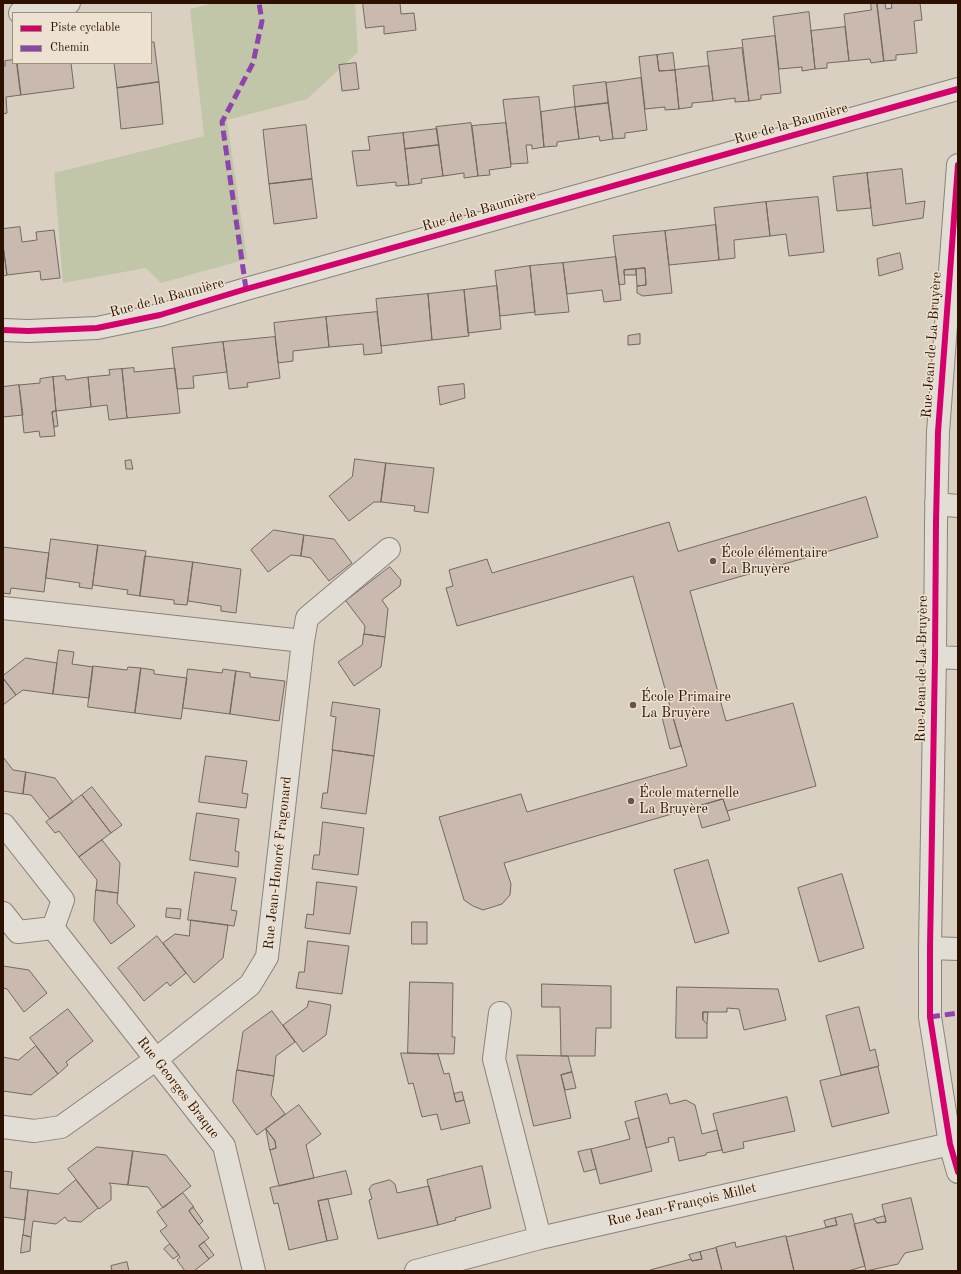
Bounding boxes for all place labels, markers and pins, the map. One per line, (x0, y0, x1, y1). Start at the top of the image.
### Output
place label: École élémentaire La Bruyère (721, 545, 827, 578)
marker: École élémentaire La Bruyère (708, 556, 718, 566)
place label: École Primaire La Bruyère (641, 689, 731, 722)
marker: École Primaire La Bruyère (628, 700, 638, 710)
place label: École maternelle La Bruyère (639, 785, 739, 818)
marker: École maternelle La Bruyère (626, 796, 636, 806)

